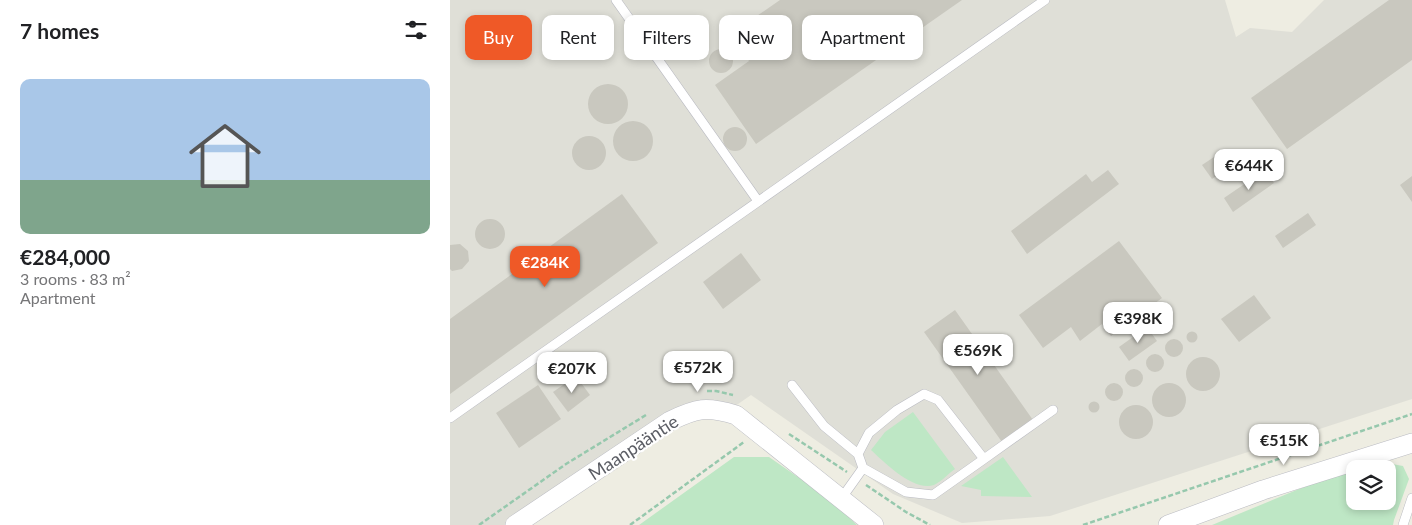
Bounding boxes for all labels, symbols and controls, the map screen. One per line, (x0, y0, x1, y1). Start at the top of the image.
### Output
chip: Buy (465, 15, 532, 60)
chip: Rent (542, 15, 614, 60)
chip: Filters (624, 15, 709, 60)
chip: New (719, 15, 792, 60)
chip: Apartment (802, 15, 923, 60)
icon: filters (402, 16, 430, 44)
text: 7 homes (20, 18, 99, 43)
icon: home (180, 111, 270, 201)
pin: €644K (1214, 148, 1284, 191)
text: €644K (1225, 155, 1273, 174)
text: €284,000 (20, 244, 110, 269)
pin: €284K (510, 246, 580, 288)
text: €284K (521, 252, 569, 271)
text: 3 rooms · 83 m² (20, 269, 131, 288)
text: Apartment (20, 288, 95, 307)
pin: €398K (1103, 302, 1173, 344)
text: €398K (1114, 308, 1162, 327)
pin: €569K (943, 334, 1013, 376)
text: €569K (954, 340, 1002, 359)
pin: €572K (663, 350, 733, 393)
pin: €207K (537, 352, 607, 394)
text: €572K (674, 357, 722, 376)
text: €207K (548, 358, 596, 377)
street label: Maanpääntie (584, 410, 682, 484)
pin: €515K (1249, 424, 1319, 466)
text: €515K (1260, 430, 1308, 449)
map controls (1346, 460, 1396, 510)
button: layers (1346, 460, 1396, 510)

